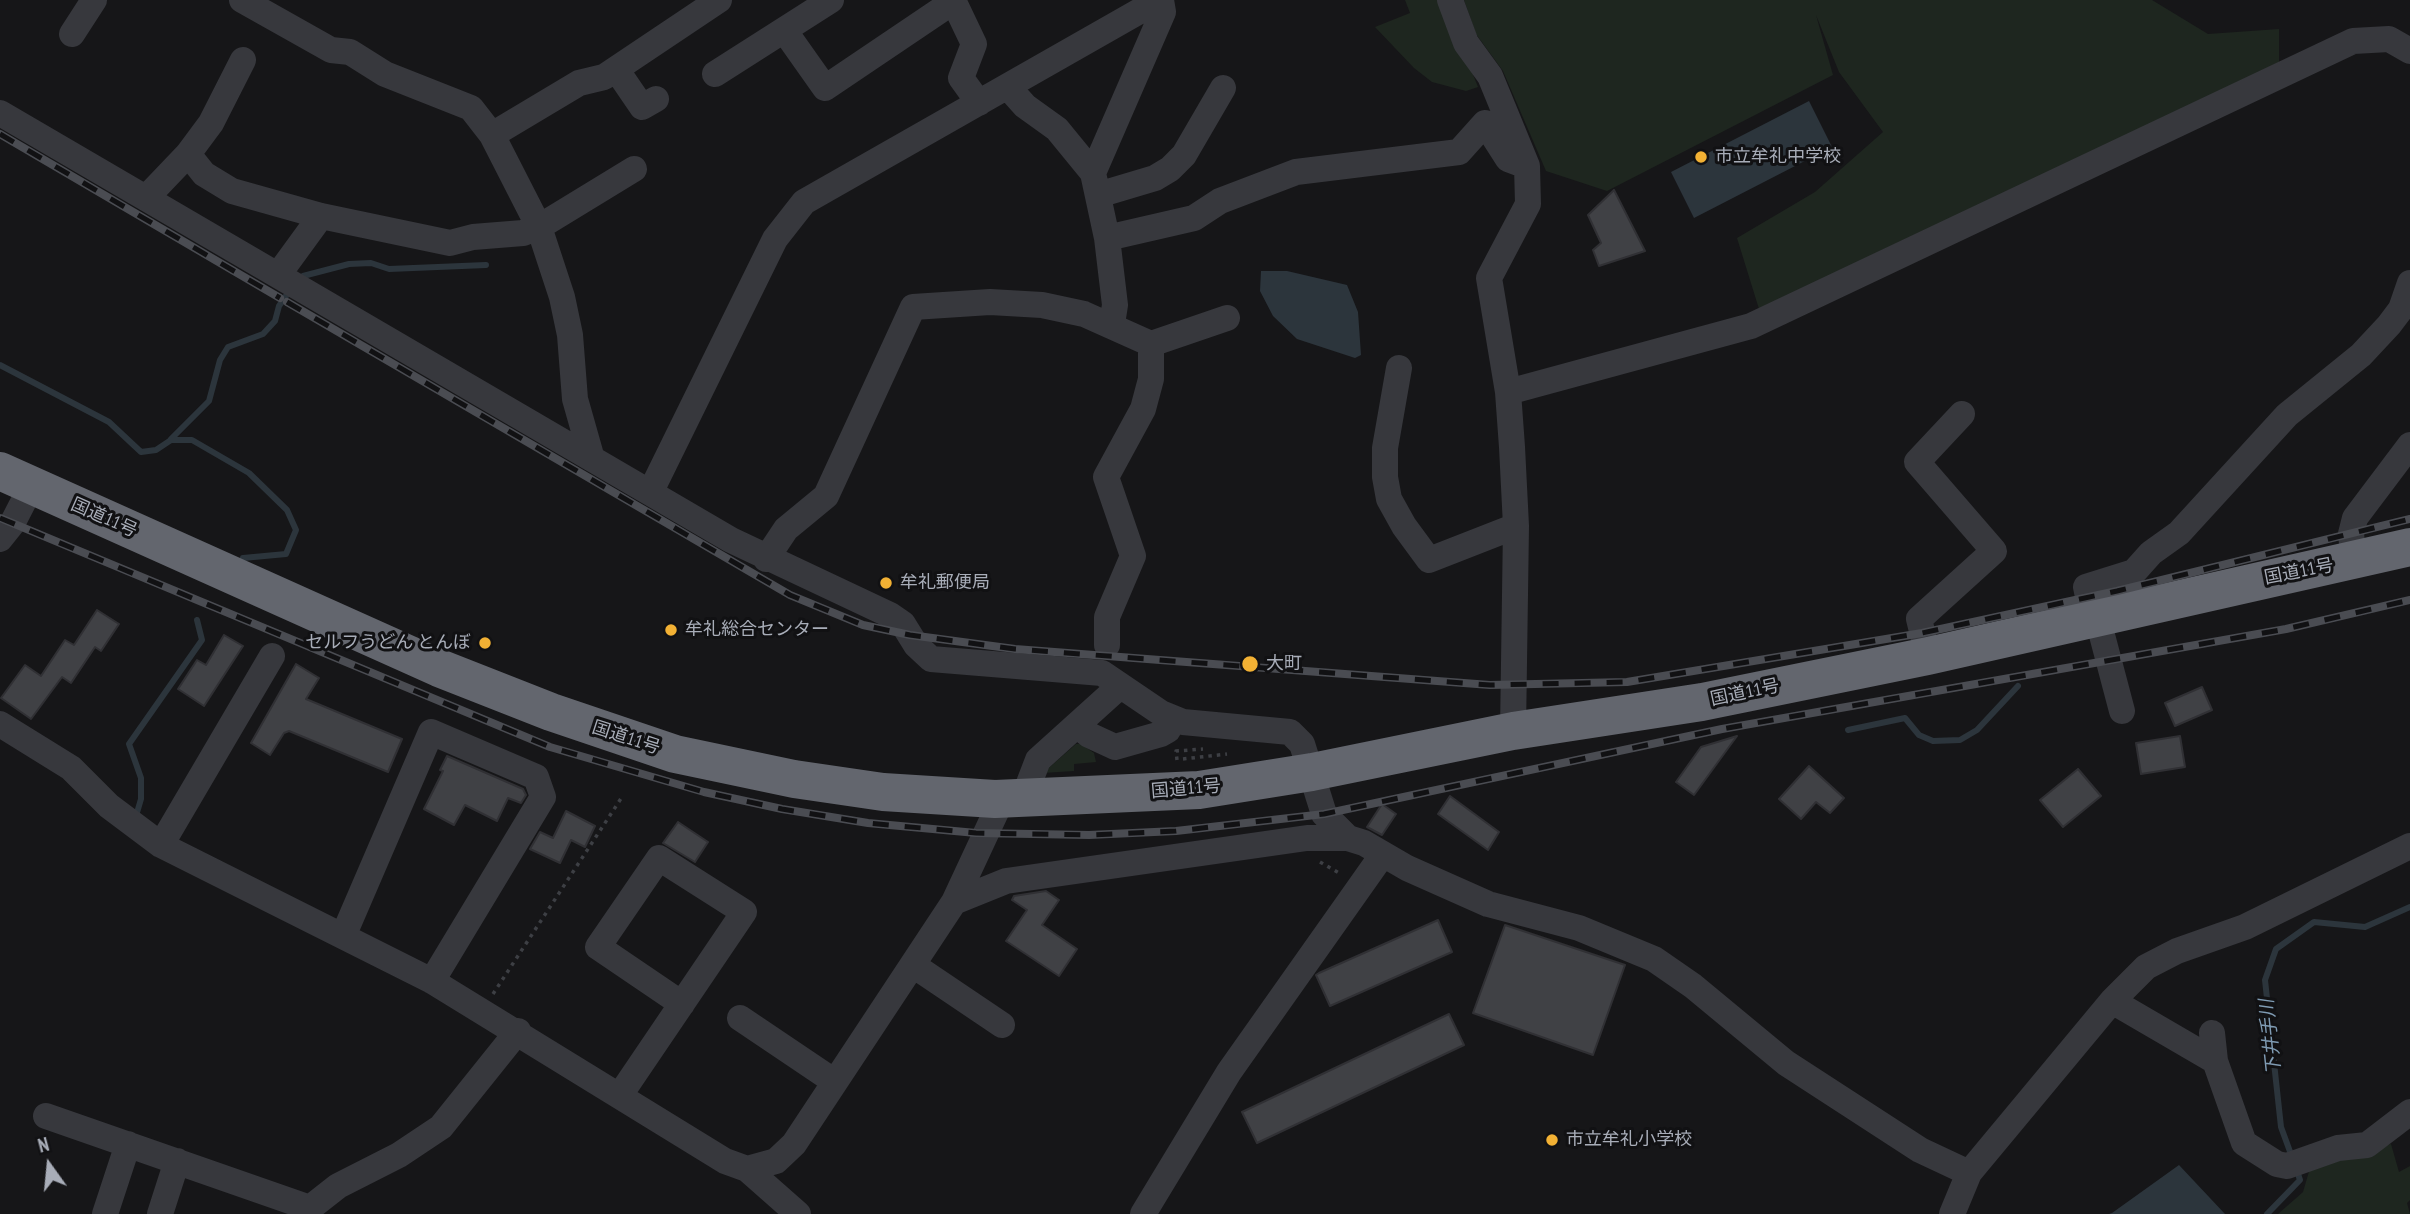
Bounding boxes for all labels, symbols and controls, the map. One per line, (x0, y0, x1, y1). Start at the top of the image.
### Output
place label: 市立牟礼中学校 (1715, 146, 1841, 168)
marker: 市立牟礼中学校 (1693, 149, 1709, 165)
street label: 国道11号 (68, 494, 140, 542)
street label: 国道11号 (2262, 555, 2336, 589)
place label: 牟礼郵便局 (900, 572, 990, 594)
marker: 牟礼郵便局 (878, 575, 894, 591)
place label: 牟礼総合センター (685, 619, 829, 641)
marker: 牟礼総合センター (663, 622, 679, 638)
place label: セルフうどん とんぼ (305, 632, 471, 654)
marker: セルフうどん とんぼ (477, 635, 493, 651)
place label: 大町 (1266, 653, 1302, 675)
marker: 大町 (1240, 654, 1260, 674)
street label: 国道11号 (1708, 675, 1782, 711)
street label: 国道11号 (589, 717, 663, 759)
street label: 国道11号 (1150, 775, 1222, 803)
water label: 下井手川 (2256, 998, 2286, 1076)
place label: 市立牟礼小学校 (1566, 1129, 1692, 1151)
north arrow (14, 1130, 84, 1200)
text: N (35, 1132, 52, 1158)
marker: 市立牟礼小学校 (1544, 1132, 1560, 1148)

